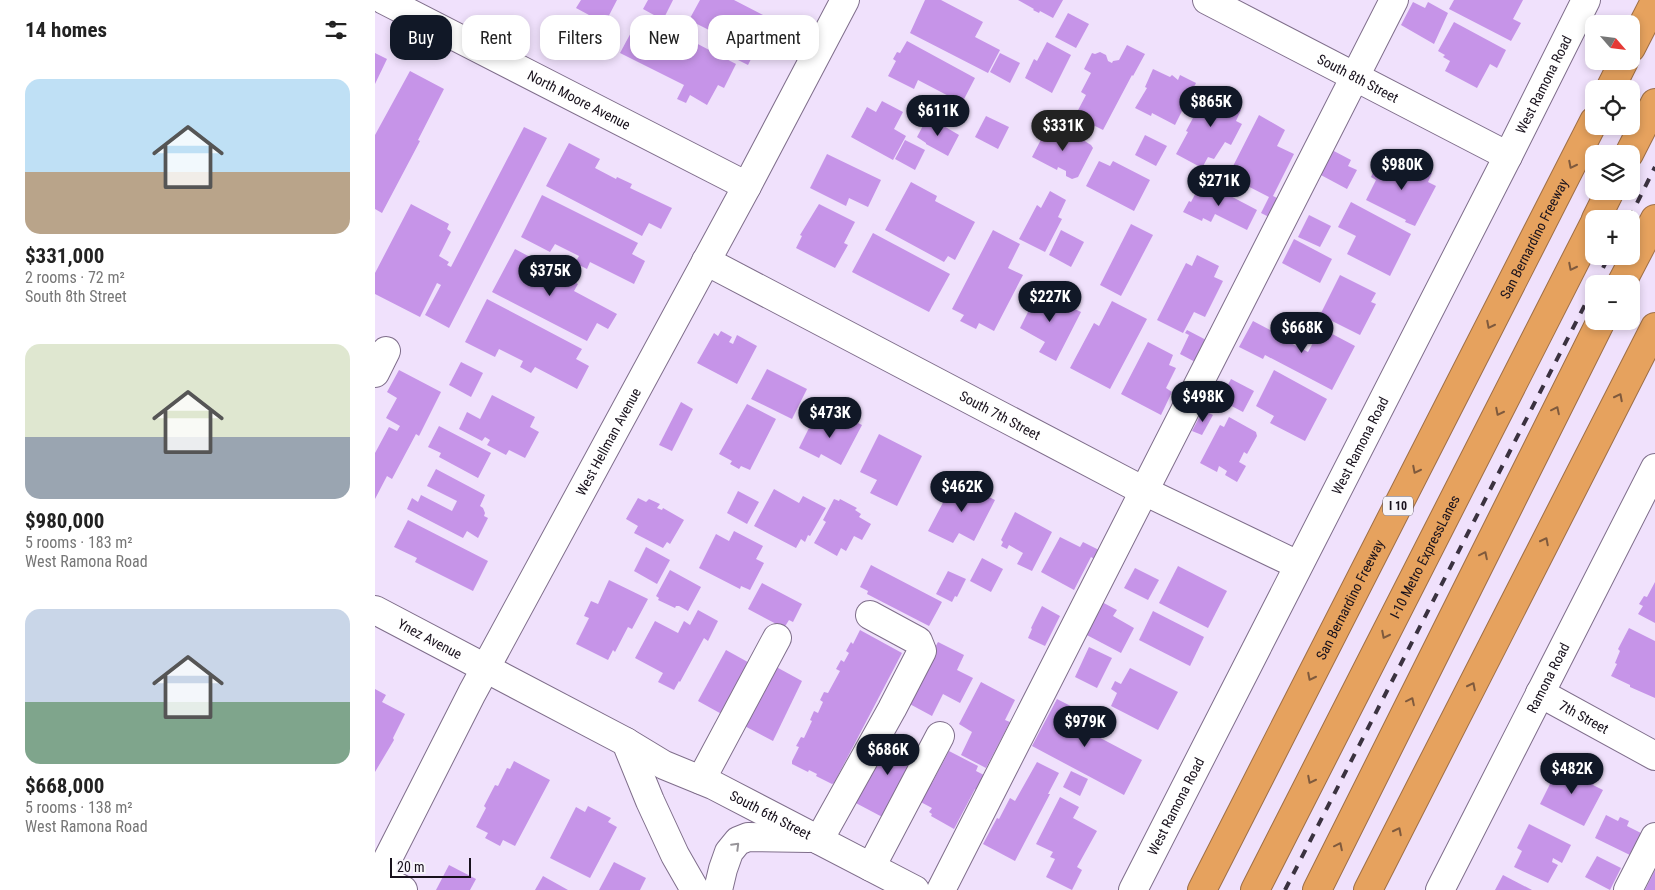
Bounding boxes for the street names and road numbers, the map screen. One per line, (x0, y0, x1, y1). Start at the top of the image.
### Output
street label: West Ramona Road (1513, 33, 1575, 136)
street label: South 8th Street (1315, 51, 1401, 106)
street label: North Moore Avenue (525, 67, 633, 133)
street label: San Bernardino Freeway (1497, 176, 1571, 301)
street label: West Hellman Avenue (573, 385, 644, 498)
street label: South 7th Street (957, 388, 1043, 443)
street label: West Ramona Road (1328, 394, 1392, 497)
street label: I-10 Metro ExpressLanes (1387, 492, 1463, 621)
road number: I 10 (1383, 496, 1413, 516)
street label: San Bernardino Freeway (1313, 537, 1387, 662)
street label: Ynez Avenue (395, 615, 465, 662)
street label: Ramona Road (1524, 640, 1573, 716)
street label: 7th Street (1556, 697, 1611, 737)
street label: West Ramona Road (1144, 755, 1207, 858)
street label: South 6th Street (727, 787, 814, 842)

